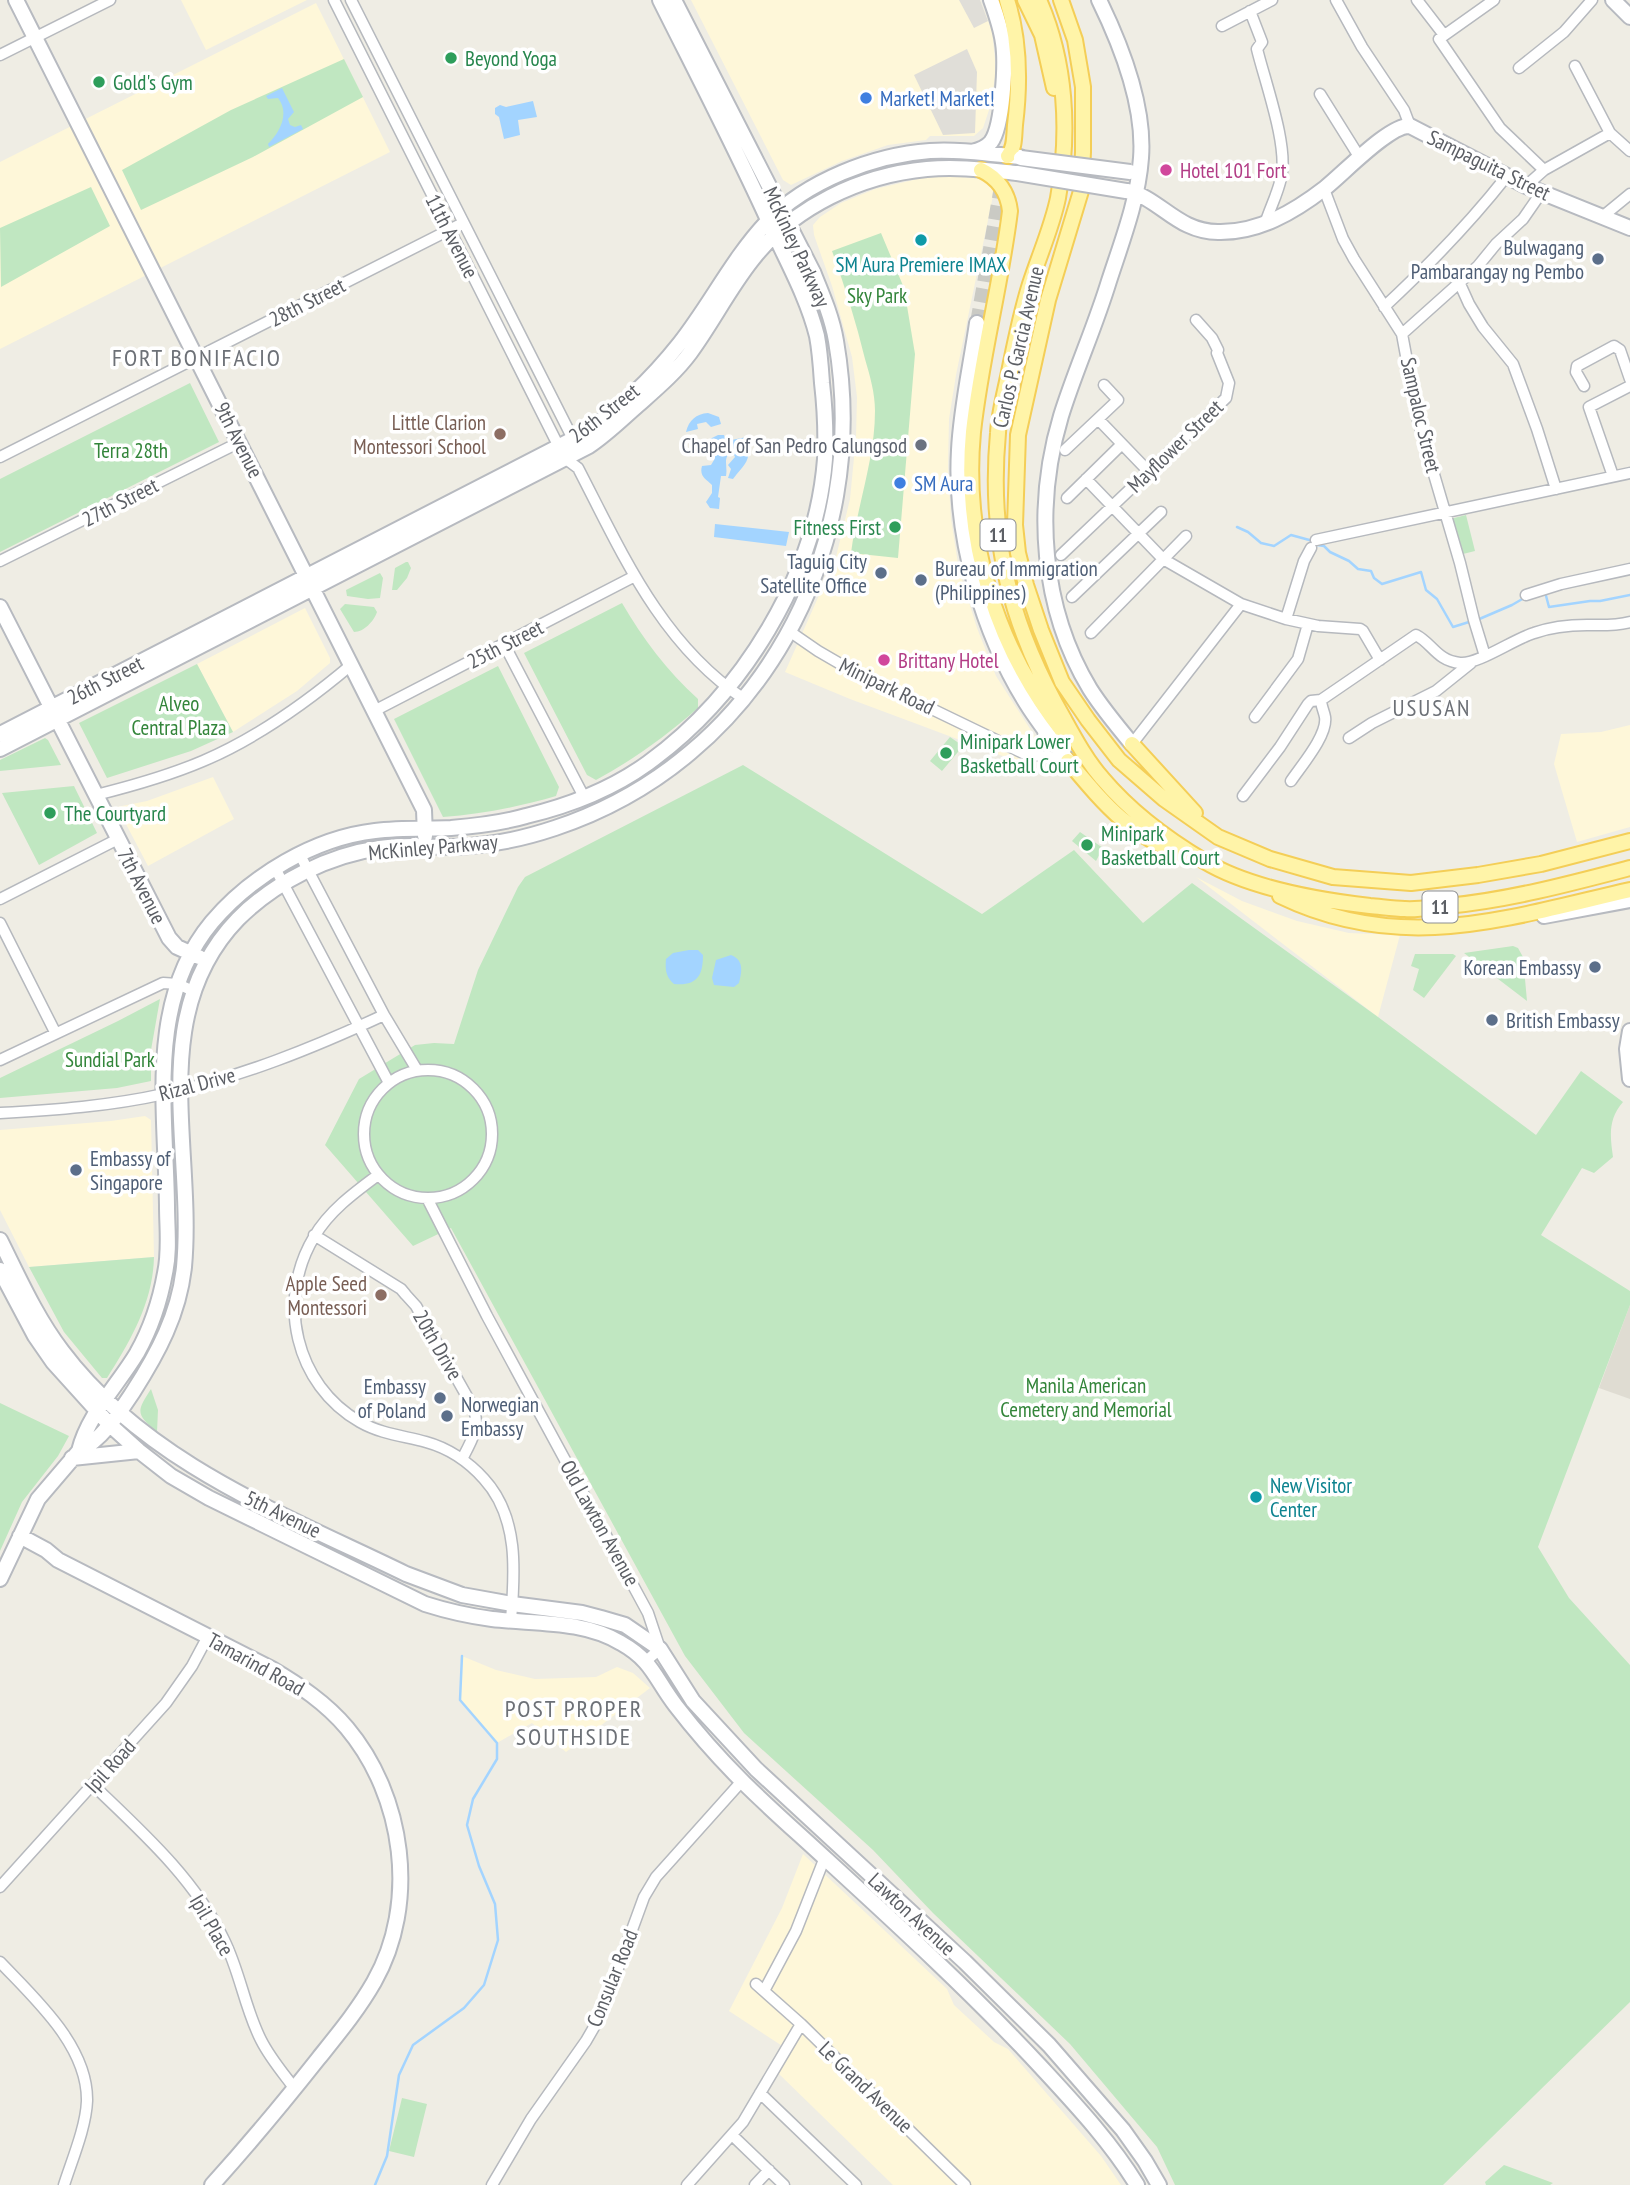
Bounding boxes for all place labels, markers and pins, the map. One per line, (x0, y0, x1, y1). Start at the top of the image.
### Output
place label: Beyond Yoga (465, 45, 557, 72)
marker: Beyond Yoga (443, 50, 459, 66)
place label: Gold's Gym (113, 69, 193, 96)
marker: Gold's Gym (91, 74, 107, 90)
place label: Market! Market! (880, 85, 995, 112)
marker: Market! Market! (858, 90, 874, 106)
place label: Hotel 101 Fort (1180, 157, 1287, 184)
marker: Hotel 101 Fort (1158, 162, 1174, 178)
marker: SM Aura Premiere IMAX (913, 232, 929, 248)
place label: Bulwagang Pambarangay ng Pembo (1411, 234, 1584, 285)
place label: SM Aura Premiere IMAX (835, 251, 1007, 278)
marker: Bulwagang Pambarangay ng Pembo (1590, 251, 1606, 267)
place label: Little Clarion Montessori School (353, 409, 486, 460)
marker: Little Clarion Montessori School (492, 426, 508, 442)
place label: Chapel of San Pedro Calungsod (682, 432, 907, 459)
marker: Chapel of San Pedro Calungsod (913, 437, 929, 453)
place label: SM Aura (914, 470, 973, 497)
marker: SM Aura (892, 475, 908, 491)
place label: Fitness First (794, 514, 881, 541)
marker: Fitness First (887, 519, 903, 535)
place label: Taguig City Satellite Office (760, 548, 867, 599)
place label: Bureau of Immigration (Philippines) (935, 555, 1098, 606)
marker: Taguig City Satellite Office (873, 565, 889, 581)
marker: Bureau of Immigration (Philippines) (913, 572, 929, 588)
place label: Brittany Hotel (898, 647, 999, 674)
marker: Brittany Hotel (876, 652, 892, 668)
place label: Minipark Lower Basketball Court (960, 728, 1079, 779)
marker: Minipark Lower Basketball Court (938, 745, 954, 761)
place label: The Courtyard (64, 800, 166, 827)
marker: The Courtyard (42, 805, 58, 821)
place label: Minipark Basketball Court (1101, 820, 1220, 871)
marker: Minipark Basketball Court (1079, 837, 1095, 853)
place label: Korean Embassy (1464, 954, 1581, 981)
marker: Korean Embassy (1587, 959, 1603, 975)
place label: British Embassy (1506, 1007, 1620, 1034)
marker: British Embassy (1484, 1012, 1500, 1028)
place label: Embassy of Singapore (90, 1145, 171, 1196)
marker: Embassy of Singapore (68, 1162, 84, 1178)
place label: Apple Seed Montessori (286, 1270, 367, 1321)
marker: Apple Seed Montessori (373, 1287, 389, 1303)
place label: Embassy of Poland (358, 1373, 426, 1424)
marker: Embassy of Poland (432, 1390, 448, 1406)
place label: Norwegian Embassy (461, 1391, 539, 1442)
marker: Norwegian Embassy (439, 1408, 455, 1424)
place label: New Visitor Center (1270, 1472, 1352, 1523)
marker: New Visitor Center (1248, 1489, 1264, 1505)

